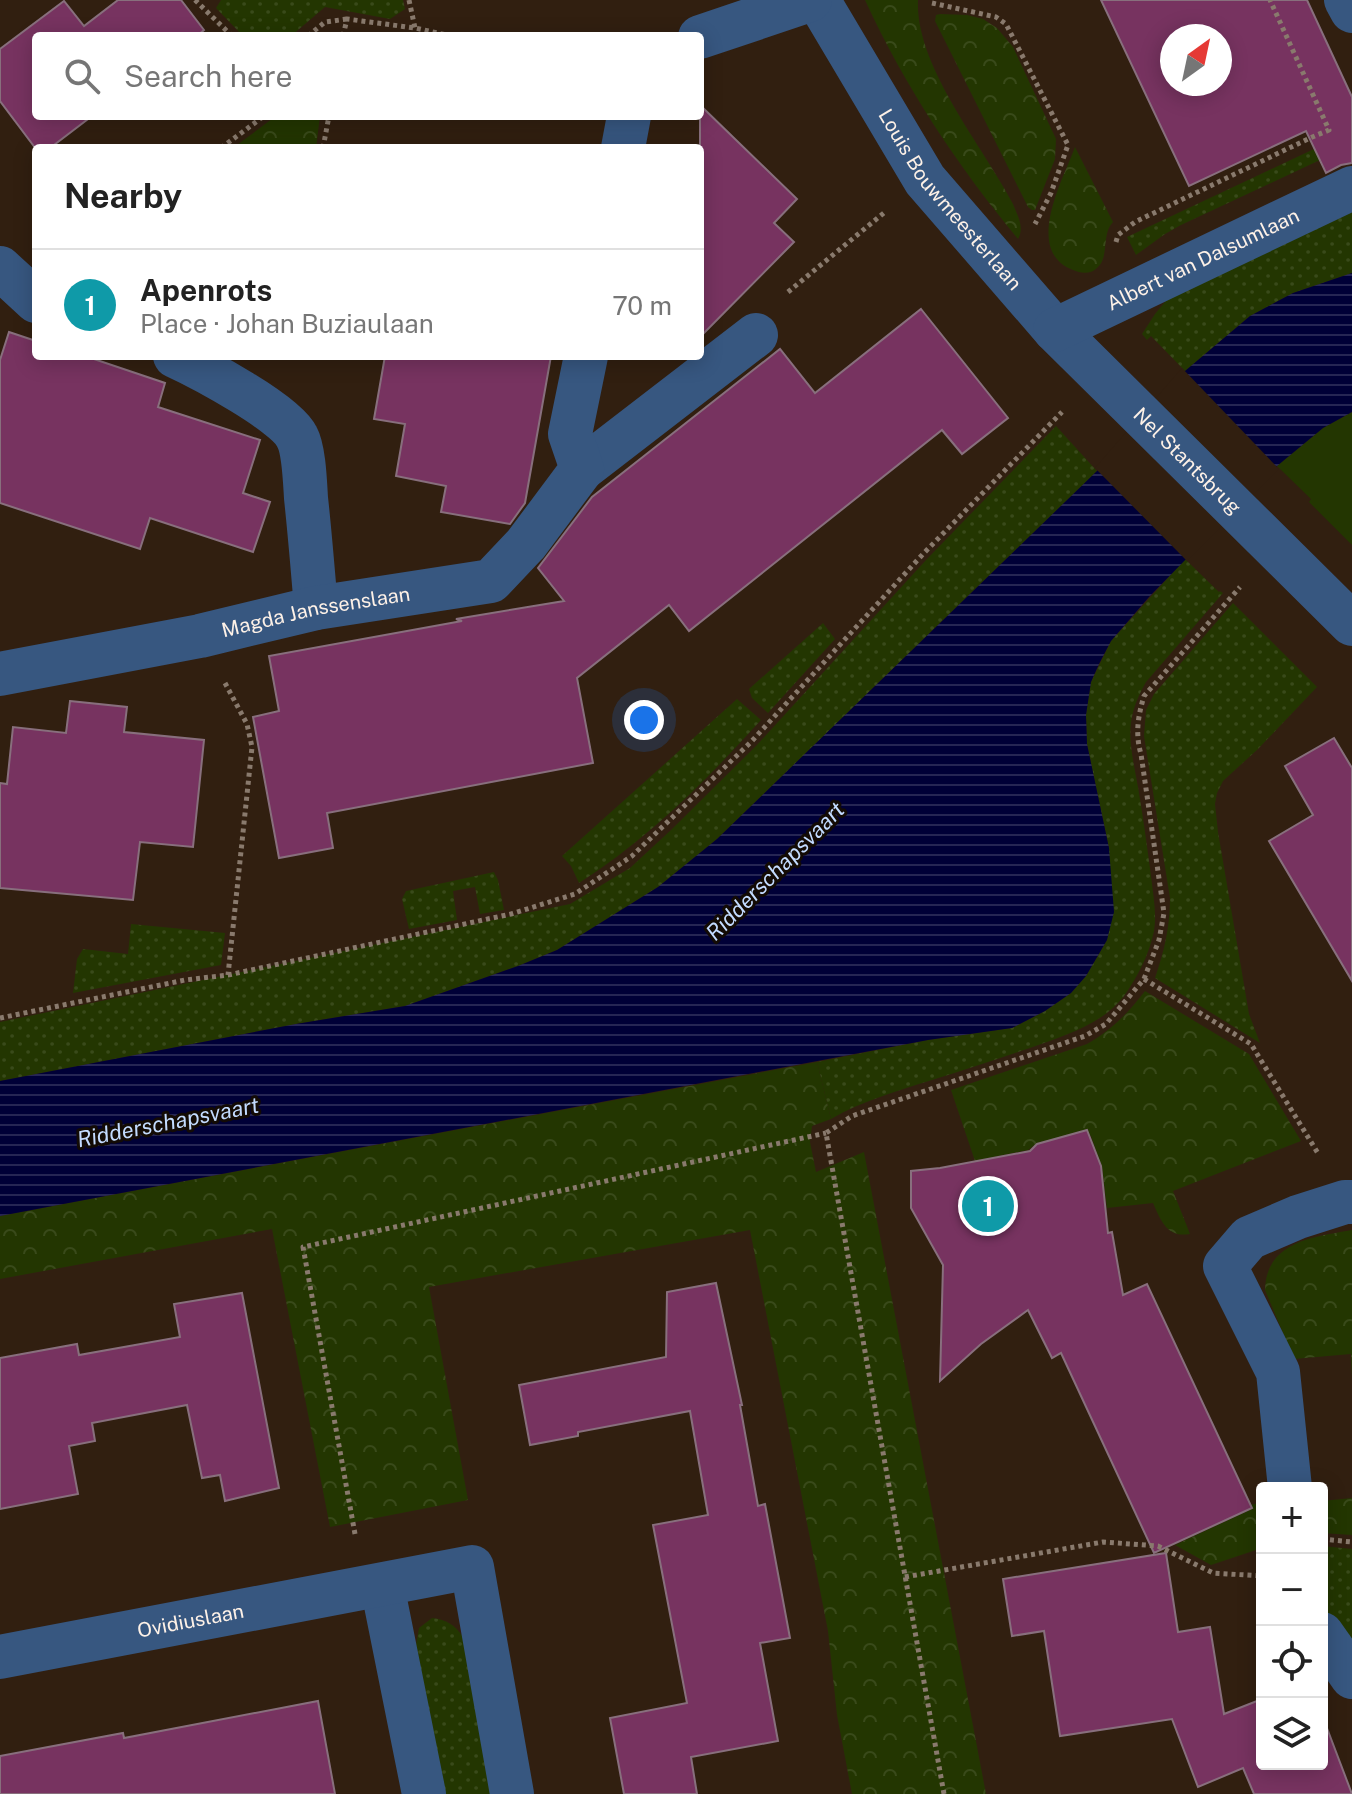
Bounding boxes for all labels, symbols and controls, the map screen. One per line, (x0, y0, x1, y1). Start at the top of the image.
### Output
north arrow (1160, 24, 1232, 96)
search box (32, 32, 704, 120)
icon: search (60, 54, 104, 98)
text: Search here (124, 58, 292, 94)
street label: Louis Bouwmeesterlaan (874, 105, 1027, 295)
text: Nearby (64, 176, 182, 216)
street label: Albert van Dalsumlaan (1103, 203, 1303, 315)
text: Apenrots (140, 272, 272, 308)
text: 1 (84, 290, 96, 321)
text: 70 m (612, 290, 672, 321)
text: Place · Johan Buziaulaan (140, 308, 434, 339)
street label: Nel Stantsbrug (1128, 403, 1246, 519)
street label: Magda Janssenslaan (219, 582, 412, 642)
your location (624, 700, 664, 740)
water label: Ridderschapsvaart (700, 796, 850, 946)
water label: Ridderschapsvaart (75, 1091, 262, 1152)
pin: 1 (962, 1176, 1014, 1236)
map controls (1256, 1482, 1328, 1770)
button: + (1256, 1482, 1328, 1554)
button: − (1256, 1554, 1328, 1626)
street label: Ovidiuslaan (135, 1599, 246, 1643)
button: locate (1256, 1626, 1328, 1698)
button: layers (1256, 1698, 1328, 1770)

